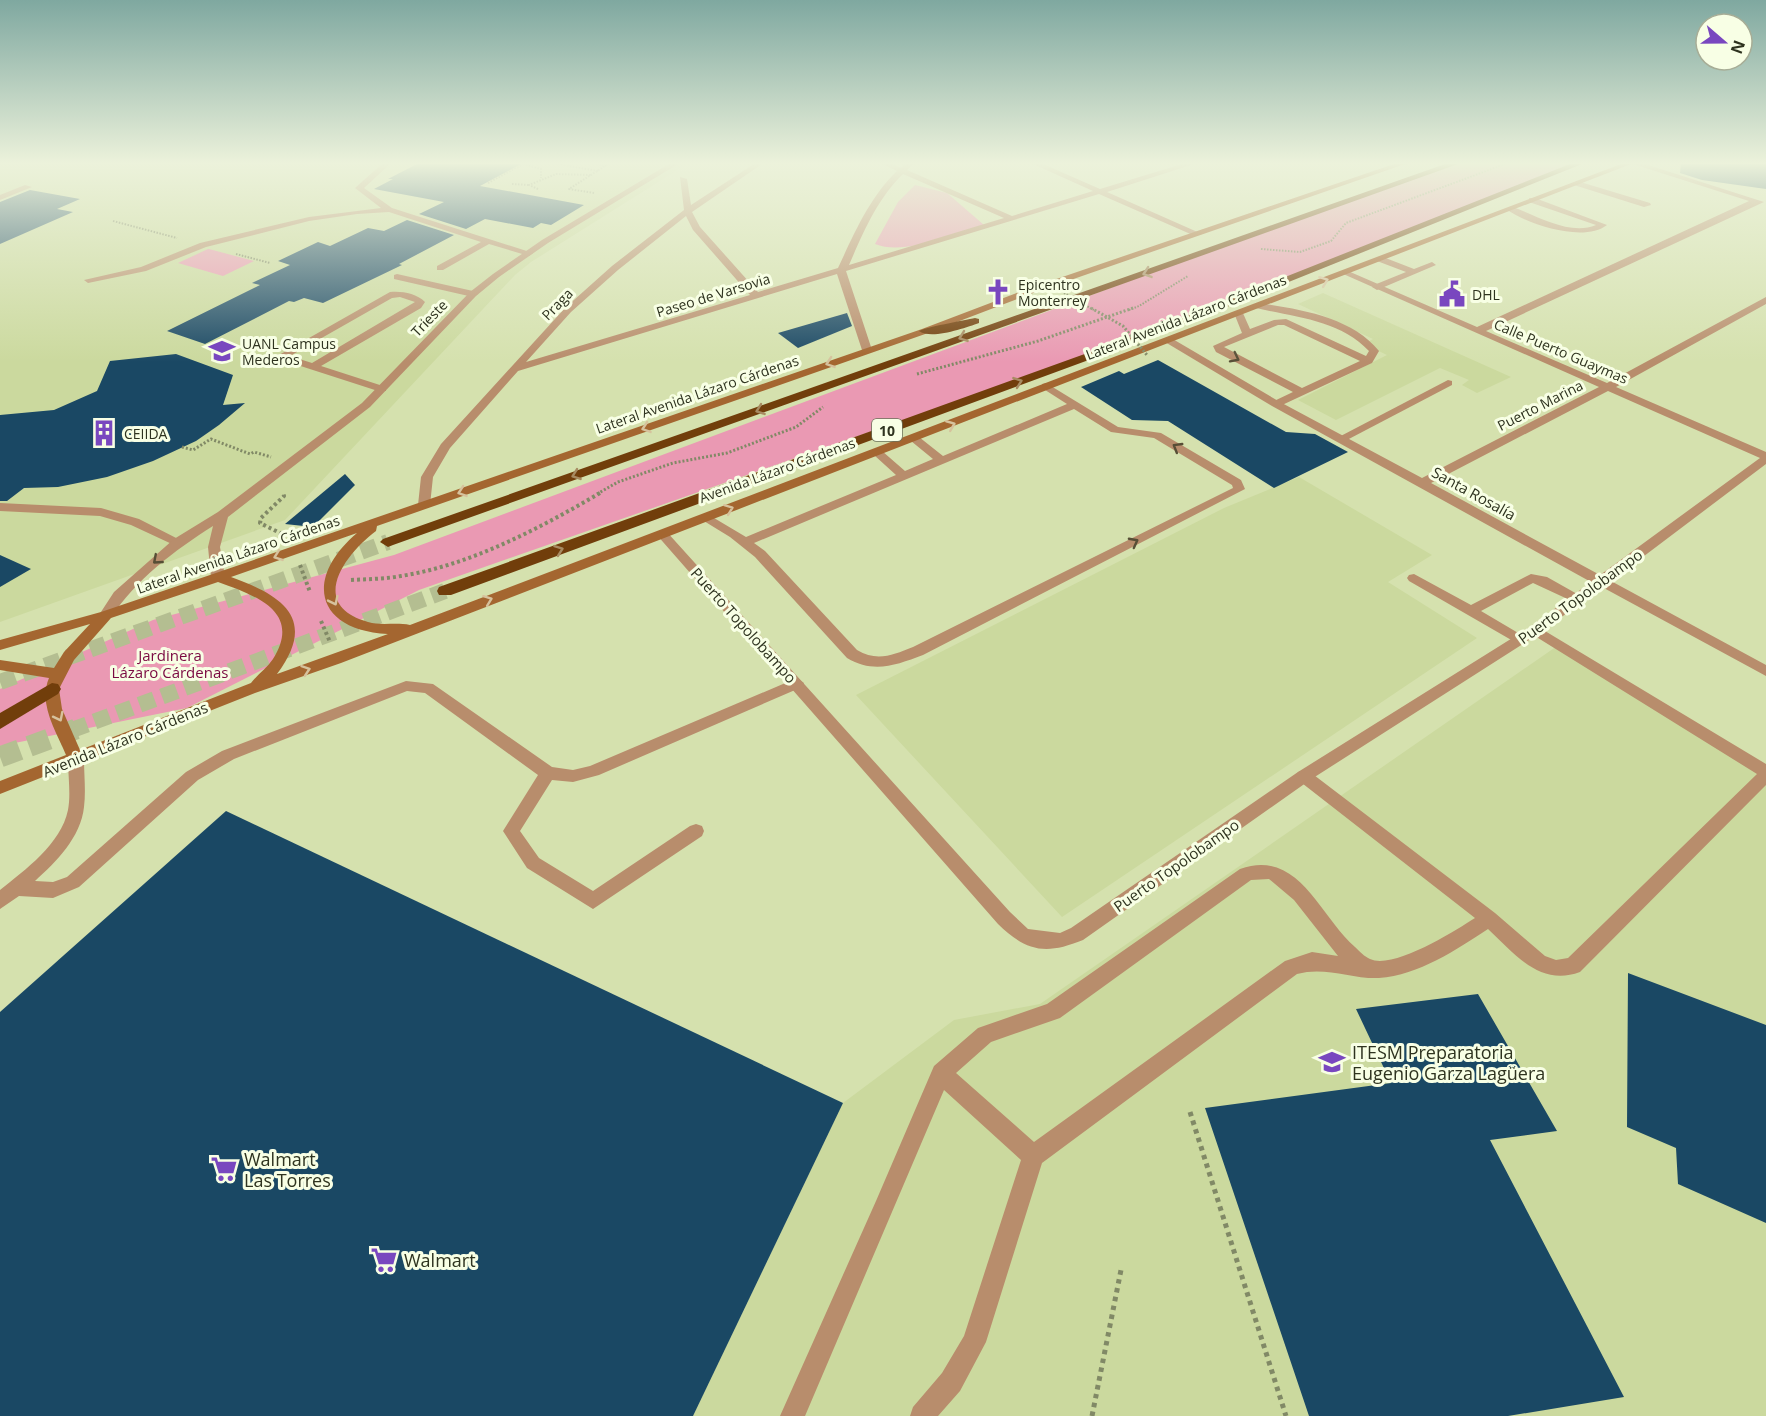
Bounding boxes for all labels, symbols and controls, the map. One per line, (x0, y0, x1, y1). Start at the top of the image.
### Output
north arrow (1694, 12, 1754, 72)
text: N (1726, 37, 1751, 57)
one-way arrow (1142, 265, 1153, 278)
street label: Paseo de Varsovia (654, 269, 772, 321)
street label: Lateral Avenida Lázaro Cárdenas (1083, 270, 1289, 364)
place label: Epicentro Monterrey (1018, 275, 1088, 310)
one-way arrow (1318, 275, 1329, 288)
church icon: Epicentro Monterrey (983, 277, 1013, 307)
public building icon: DHL (1437, 279, 1467, 309)
street label: Praga (537, 284, 577, 324)
place label: DHL (1472, 285, 1500, 304)
street label: Trieste (407, 295, 451, 341)
street label: Calle Puerto Guaymas (1491, 314, 1631, 388)
one-way arrow (958, 330, 969, 343)
place label: UANL Campus Mederos (242, 334, 336, 369)
school or university icon: UANL Campus Mederos (207, 336, 237, 366)
street label: Lateral Avenida Lázaro Cárdenas (593, 350, 801, 438)
one-way arrow (1228, 350, 1239, 362)
one-way arrow (825, 356, 836, 369)
street label: Puerto Marina (1494, 375, 1586, 435)
one-way arrow (1012, 377, 1023, 389)
one-way arrow (755, 402, 765, 415)
building icon: CEIIDA (89, 418, 119, 448)
road number: 10 (872, 419, 902, 441)
one-way arrow (945, 419, 955, 432)
one-way arrow (641, 420, 652, 433)
place label: CEIIDA (124, 424, 168, 443)
street label: Avenida Lázaro Cárdenas (696, 433, 858, 507)
one-way arrow (1173, 442, 1183, 454)
street label: Santa Rosalía (1428, 462, 1520, 524)
one-way arrow (571, 468, 582, 481)
one-way arrow (457, 484, 468, 497)
one-way arrow (723, 503, 734, 516)
street label: Lateral Avenida Lázaro Cárdenas (134, 510, 342, 598)
one-way arrow (1128, 538, 1139, 549)
one-way arrow (553, 544, 564, 557)
street label: Puerto Topolobampo (1514, 544, 1646, 648)
one-way arrow (273, 548, 284, 561)
one-way arrow (153, 553, 164, 564)
street label: Puerto Topolobampo (687, 563, 801, 687)
one-way arrow (327, 595, 339, 606)
one-way arrow (482, 595, 493, 608)
park label: Jardinera Lázaro Cárdenas (112, 645, 228, 682)
one-way arrow (300, 664, 310, 677)
street label: Avenida Lázaro Cárdenas (39, 697, 211, 781)
one-way arrow (51, 711, 63, 722)
street label: Puerto Topolobampo (1109, 814, 1243, 916)
place label: ITESM Preparatoria Eugenio Garza Lagüera (1352, 1040, 1545, 1085)
school or university icon: ITESM Preparatoria Eugenio Garza Lagüera (1317, 1047, 1347, 1077)
place label: Walmart Las Torres (244, 1147, 331, 1192)
supermarket icon: Walmart Las Torres (209, 1154, 239, 1184)
supermarket icon: Walmart (369, 1245, 399, 1275)
place label: Walmart (404, 1248, 476, 1272)

